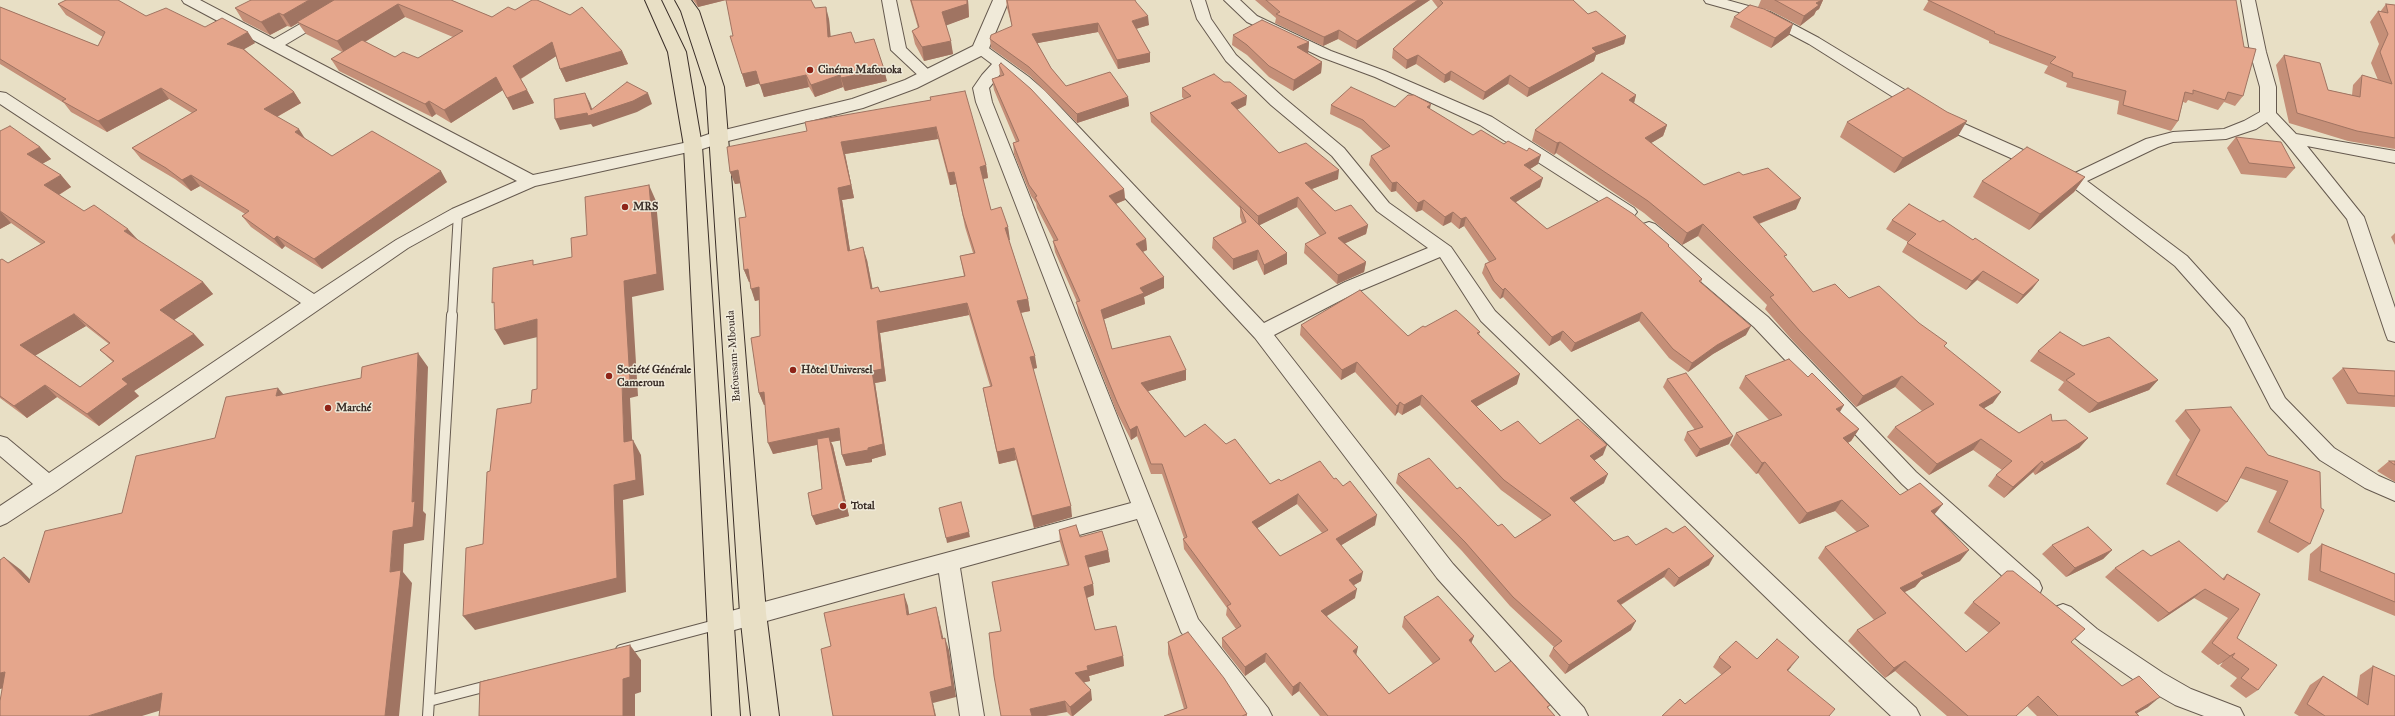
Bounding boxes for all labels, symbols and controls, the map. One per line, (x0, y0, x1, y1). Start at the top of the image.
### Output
place label: Cinéma Mafouoka (818, 63, 902, 77)
marker: Cinéma Mafouoka (805, 65, 815, 75)
place label: MRS (633, 200, 658, 214)
marker: MRS (620, 202, 630, 212)
street label: Bafoussam-Mbouda (724, 310, 744, 402)
place label: Société Générale Cameroun (617, 363, 691, 389)
place label: Hôtel Universel (801, 363, 873, 377)
marker: Hôtel Universel (788, 365, 798, 375)
marker: Société Générale Cameroun (604, 371, 614, 381)
place label: Marché (336, 401, 371, 415)
marker: Marché (323, 403, 333, 413)
place label: Total (851, 499, 875, 513)
marker: Total (838, 501, 848, 511)

